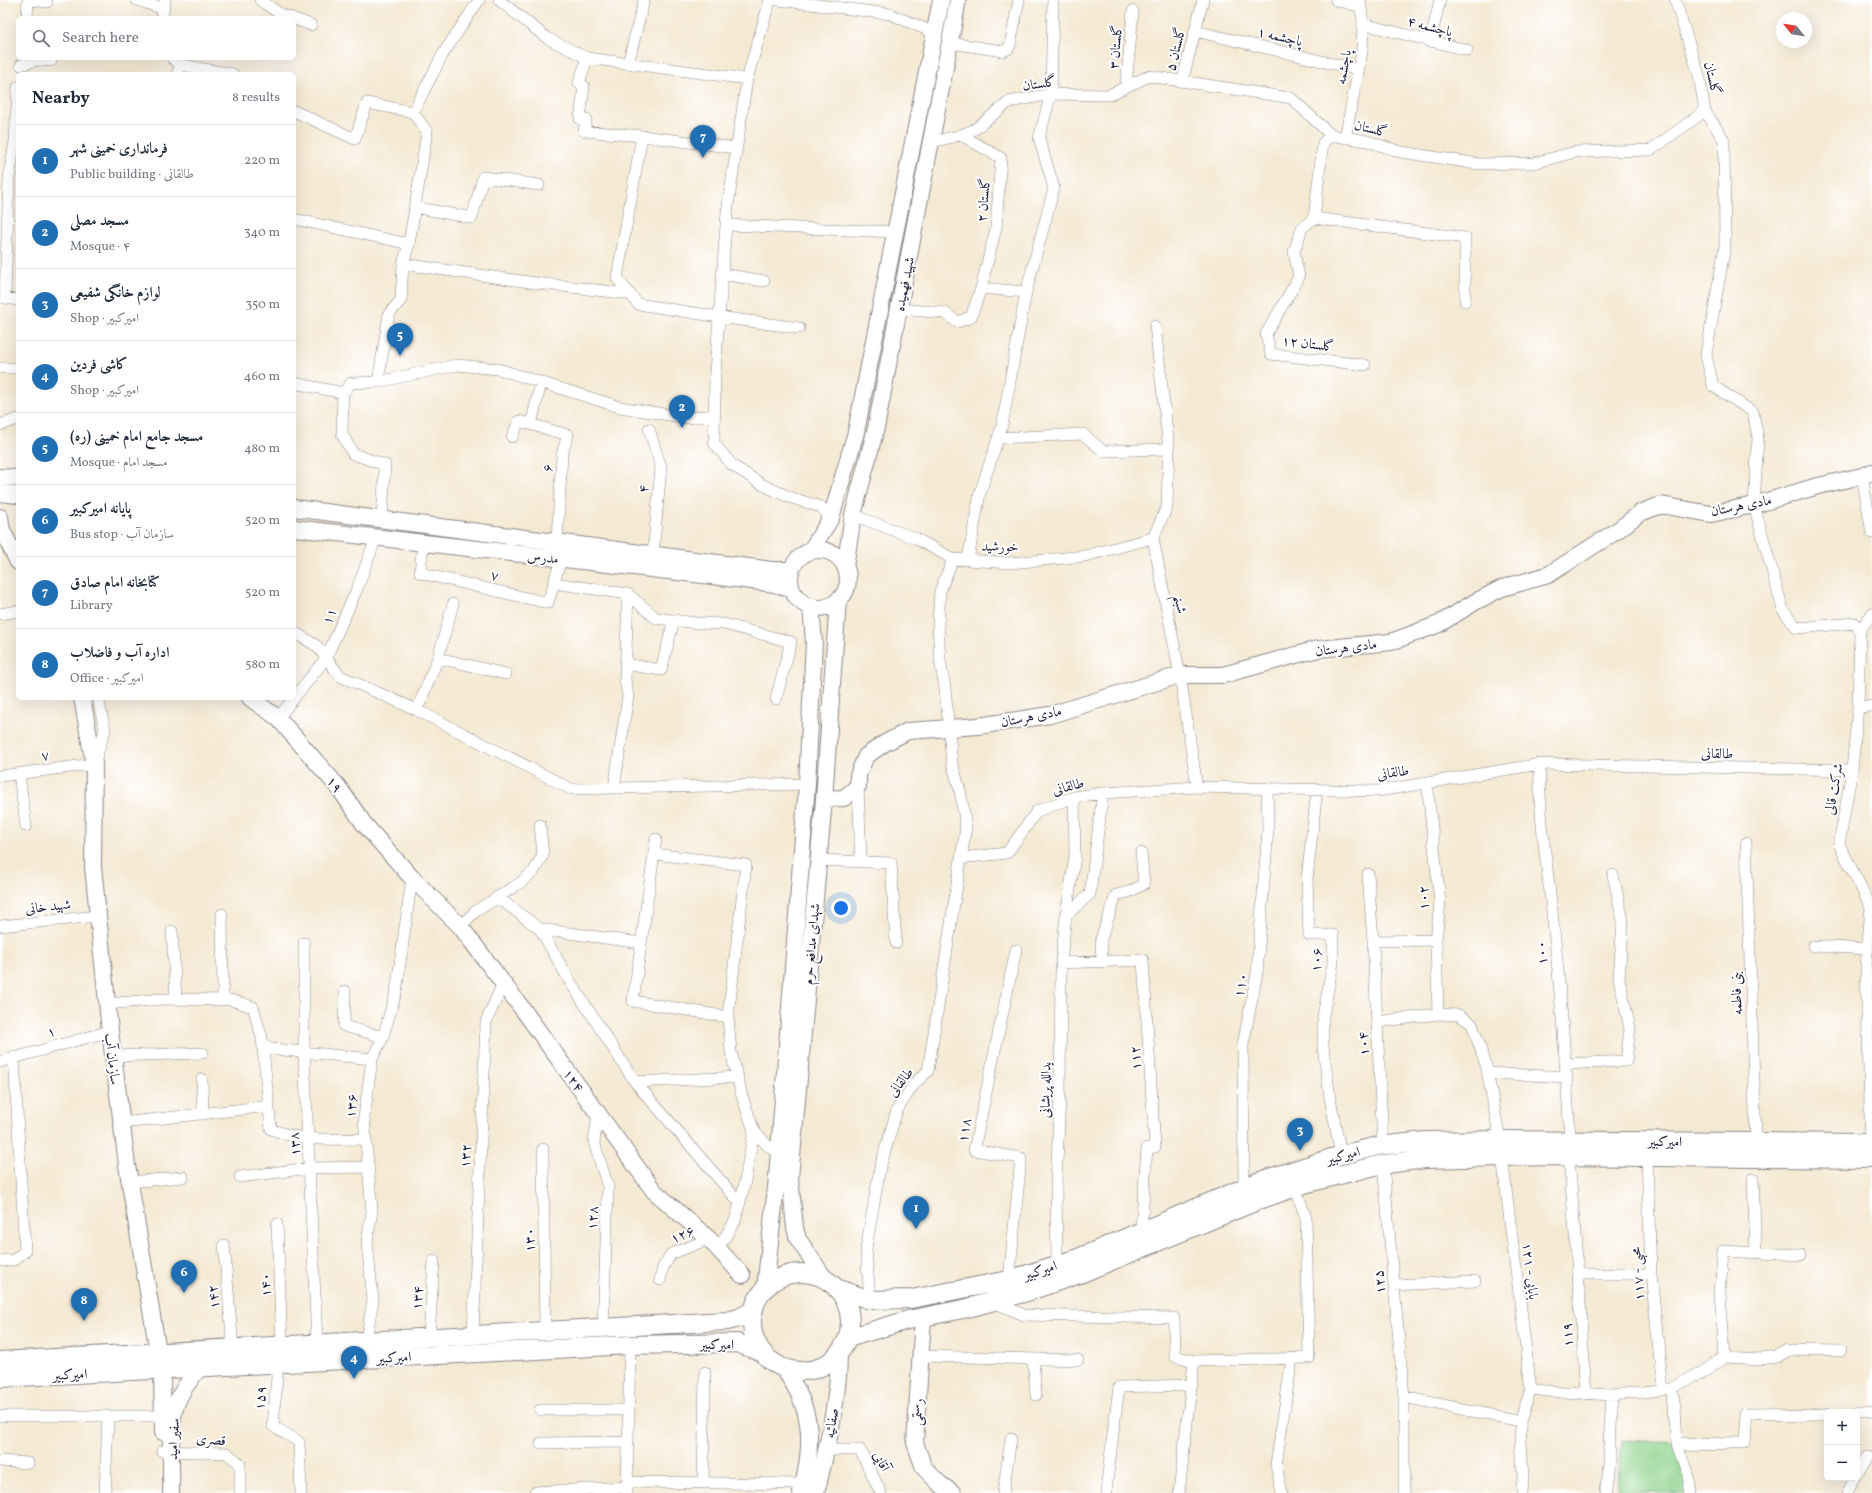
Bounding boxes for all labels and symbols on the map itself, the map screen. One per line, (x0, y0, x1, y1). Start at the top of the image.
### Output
north arrow (1776, 12, 1812, 48)
street label: پاچشمه ۴ (1405, 13, 1455, 43)
street label: پاچشمه ۱ (1255, 23, 1305, 52)
street label: گلستان ۳ (1105, 24, 1128, 70)
street label: گلستان ۵ (1162, 25, 1191, 73)
street label: پاچشمه (1332, 47, 1357, 86)
street label: گلستان (1699, 60, 1725, 97)
street label: گلستان (1021, 73, 1057, 96)
street label: گلستان (1352, 116, 1389, 143)
pin: 7 (690, 125, 716, 158)
street label: گلستان ۲ (973, 177, 996, 223)
street label: شهید فهمیده (891, 255, 920, 313)
pin: 5 (387, 323, 413, 356)
street label: گلستان ۱۲ (1281, 332, 1335, 357)
pin: 2 (669, 395, 695, 428)
street label: ۶ (539, 464, 558, 472)
street label: ۴ (635, 484, 654, 494)
street label: مادی هرستان (1709, 491, 1774, 522)
street label: خورشید (981, 538, 1019, 557)
street label: مدرس (526, 547, 560, 570)
street label: ۷ (488, 566, 501, 587)
street label: شبنم (1165, 593, 1191, 616)
street label: ۱۱ (318, 605, 342, 628)
street label: مادی هرستان (1314, 635, 1378, 662)
street label: مادی هرستان (999, 702, 1064, 733)
street label: طالقانی (1701, 745, 1733, 764)
street label: ۷ (40, 747, 51, 766)
street label: طالقانی (1376, 762, 1411, 785)
street label: شرکت قالی (1821, 762, 1848, 817)
street label: ۱۹ (321, 773, 346, 797)
street label: طالقانی (1050, 774, 1087, 801)
street label: ۱۰۲ (1415, 886, 1434, 910)
street label: شهید خانی (24, 896, 72, 919)
your location (831, 898, 851, 918)
street label: شهدای مدافع حرم (799, 902, 829, 986)
street label: ۱۰۰ (1532, 940, 1553, 966)
street label: ۱۰۶ (1307, 947, 1328, 973)
street label: بنی فاطمه (1727, 971, 1748, 1015)
street label: ۱۱۰ (1230, 972, 1253, 999)
street label: ۱ (45, 1022, 58, 1043)
street label: ۱۰۴ (1354, 1031, 1375, 1057)
street label: سازمان آب (99, 1032, 124, 1086)
street label: ۱۱۲ (1126, 1045, 1147, 1071)
street label: یدالله پریشانی (1037, 1062, 1056, 1118)
street label: طالقانی (884, 1064, 919, 1102)
street label: ۱۲۴ (558, 1065, 588, 1096)
street label: ۱۳۶ (342, 1093, 363, 1119)
street label: ۱۱۸ (954, 1117, 977, 1144)
pin: 3 (1287, 1118, 1313, 1151)
street label: ۱۳۸ (285, 1131, 306, 1157)
street label: امیرکبیر (1646, 1133, 1682, 1152)
street label: ۱۳۲ (457, 1143, 476, 1169)
street label: امیرکبیر (1322, 1143, 1362, 1171)
pin: 1 (903, 1196, 929, 1229)
street label: ۱۲۸ (584, 1205, 603, 1231)
street label: ۱۲۶ (668, 1222, 698, 1249)
street label: ۱۳۰ (521, 1228, 540, 1252)
street label: بابایی - ۱۲۱ (1517, 1241, 1542, 1301)
street label: محبی - ۱۱۷ (1627, 1246, 1651, 1302)
street label: امیرکبیر (1019, 1257, 1060, 1286)
pin: 6 (171, 1260, 197, 1293)
street label: ۱۲۵ (1370, 1269, 1391, 1295)
street label: ۱۴۰ (257, 1272, 276, 1298)
street label: ۱۴۲ (204, 1284, 225, 1310)
street label: ۱۳۴ (408, 1285, 429, 1311)
pin: 8 (71, 1288, 97, 1321)
street label: ۱۱۹ (1558, 1322, 1579, 1348)
street label: امیرکبیر (698, 1336, 734, 1355)
pin: 4 (341, 1346, 367, 1379)
street label: امیرکبیر (374, 1348, 412, 1369)
street label: امیرکبیر (50, 1365, 88, 1386)
street label: ۱۵۹ (251, 1385, 272, 1411)
street label: رستمی (908, 1398, 929, 1426)
street label: صفائیه (821, 1407, 844, 1439)
street label: سفیر امید (164, 1417, 185, 1461)
street label: قصری (195, 1429, 227, 1451)
street label: آقایی (868, 1448, 895, 1477)

